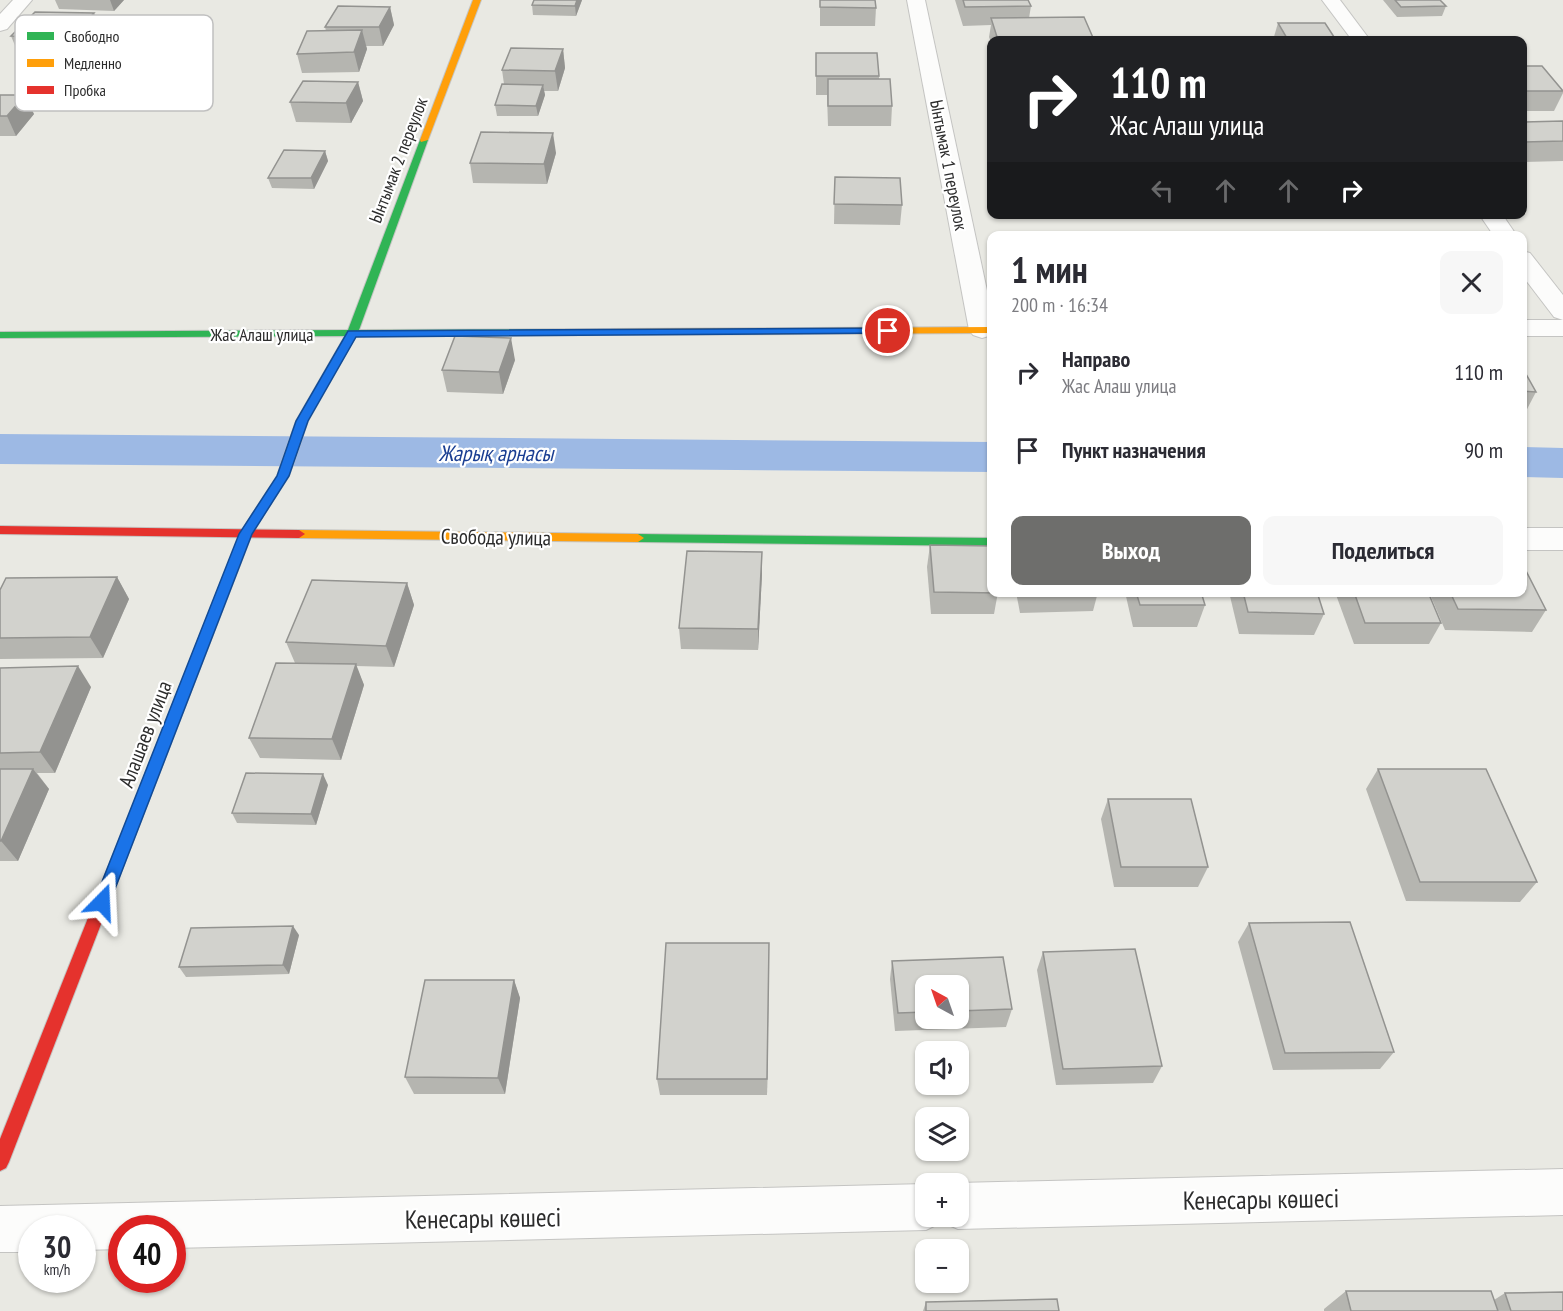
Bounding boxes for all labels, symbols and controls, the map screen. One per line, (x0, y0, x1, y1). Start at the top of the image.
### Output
legend (15, 15, 213, 111)
text: Свободно (64, 26, 119, 46)
text: Медленно (64, 53, 122, 73)
text: 110 m (1110, 55, 1207, 110)
icon: right (1011, 60, 1089, 138)
text: Пробка (64, 80, 106, 100)
street label: Ынтымак 2 переулок (364, 94, 432, 226)
street label: Ынтымак 1 переулок (925, 98, 973, 232)
text: Жас Алаш улица (1110, 108, 1264, 142)
icon: left (1146, 174, 1179, 207)
icon: ahead (1209, 174, 1242, 207)
icon: ahead (1272, 174, 1305, 207)
icon: right (1335, 174, 1368, 207)
text: 1 мин (1011, 246, 1088, 293)
button: close (1440, 251, 1503, 314)
text: 200 m · 16:34 (1011, 292, 1108, 318)
pin (862, 305, 913, 356)
icon: arrive (871, 314, 904, 347)
street label: Жас Алаш улица (210, 323, 313, 346)
text: Направо (1062, 345, 1130, 373)
icon: right (1011, 356, 1044, 389)
text: 110 m (1454, 358, 1503, 386)
text: Жас Алаш улица (1062, 373, 1176, 399)
icon: arrive (1011, 434, 1044, 467)
text: Пункт назначения (1062, 436, 1206, 464)
text: 90 m (1464, 436, 1503, 464)
water label: Жарық арнасы (438, 439, 555, 467)
button: Выход (1011, 516, 1251, 585)
button: Поделиться (1263, 516, 1503, 585)
street label: Свобода улица (441, 523, 551, 551)
street label: Алашаев улица (112, 677, 178, 791)
position arrow (70, 870, 134, 934)
north arrow (915, 975, 969, 1029)
map controls (915, 975, 969, 1293)
button: sound (915, 1041, 969, 1095)
button: layers (915, 1107, 969, 1161)
button: + (915, 1173, 969, 1227)
street label: Кенесары көшесі (1182, 1181, 1340, 1217)
street label: Кенесары көшесі (404, 1200, 562, 1236)
speed limit sign: 40 (108, 1215, 186, 1293)
text: 30 (43, 1227, 71, 1266)
button: − (915, 1239, 969, 1293)
text: km/h (44, 1260, 70, 1279)

